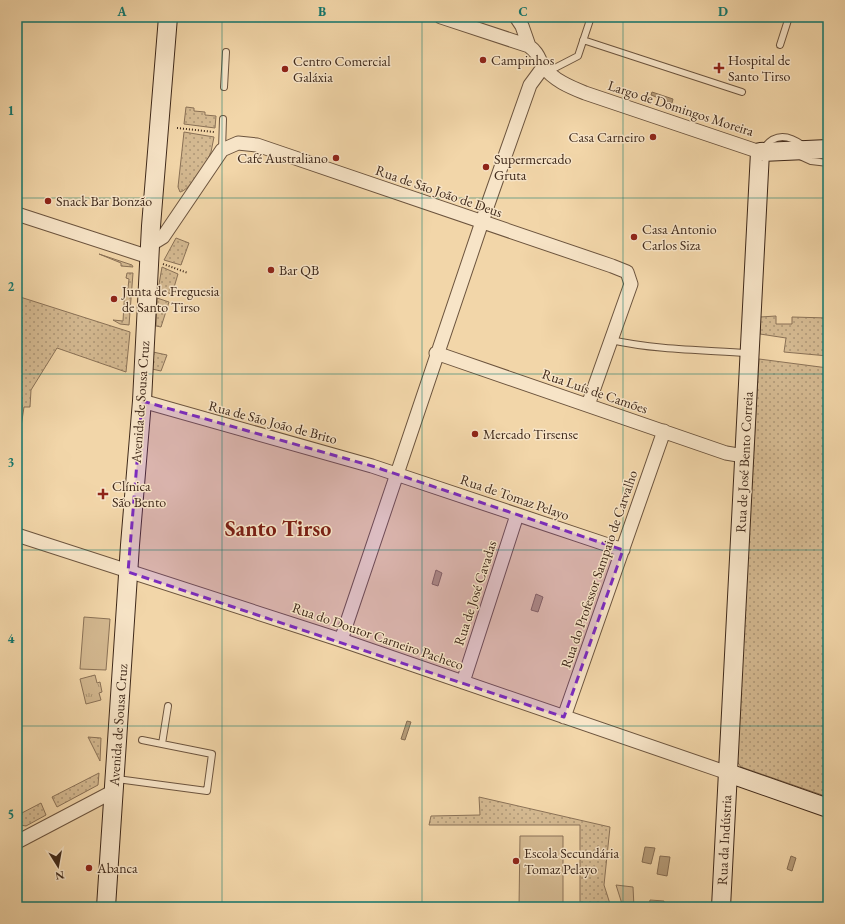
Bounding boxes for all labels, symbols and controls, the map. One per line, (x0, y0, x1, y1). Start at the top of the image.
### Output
text: A (116, 3, 127, 20)
text: B (318, 3, 326, 20)
text: C (518, 3, 528, 20)
text: D (718, 3, 728, 20)
place label: Campinhos (491, 51, 555, 69)
place label: Hospital de Santo Tirso (728, 51, 791, 85)
place label: Centro Comercial Galáxia (293, 52, 391, 86)
marker: Campinhos (478, 55, 488, 65)
marker: Hospital de Santo Tirso (713, 62, 725, 74)
marker: Centro Comercial Galáxia (280, 64, 290, 74)
street label: Largo de Domingos Moreira (606, 76, 757, 140)
text: 1 (8, 102, 15, 119)
place label: Casa Carneiro (568, 128, 645, 146)
marker: Casa Carneiro (648, 132, 658, 142)
place label: Café Australiano (237, 149, 328, 167)
place label: Supermercado Gruta (494, 150, 571, 184)
marker: Café Australiano (331, 153, 341, 163)
street label: Rua de São João de Deus (373, 161, 505, 221)
marker: Supermercado Gruta (481, 162, 491, 172)
place label: Snack Bar Bonzão (56, 192, 152, 210)
marker: Snack Bar Bonzão (43, 196, 53, 206)
place label: Casa Antonio Carlos Siza (642, 220, 717, 254)
marker: Casa Antonio Carlos Siza (629, 232, 639, 242)
place label: Bar QB (279, 261, 319, 279)
marker: Bar QB (266, 265, 276, 275)
text: 2 (8, 278, 15, 295)
place label: Junta de Freguesia de Santo Tirso (121, 282, 220, 316)
marker: Junta de Freguesia de Santo Tirso (109, 294, 119, 304)
street label: Avenida de Sousa Cruz (127, 340, 153, 465)
street label: Rua Luís de Camões (540, 364, 651, 418)
street label: Rua de José Bento Correia (731, 390, 757, 533)
street label: Rua de São João de Brito (207, 396, 339, 448)
place label: Mercado Tirsense (483, 425, 579, 443)
marker: Mercado Tirsense (470, 429, 480, 439)
text: 3 (8, 454, 15, 471)
street label: Rua do Professor Sampaio de Carvalho (557, 468, 641, 670)
street label: Rua de Tomaz Pelayo (458, 470, 572, 524)
place label: Clínica São Bento (112, 477, 166, 511)
marker: Clínica São Bento (97, 488, 109, 500)
district label: Santo Tirso (225, 514, 331, 543)
street label: Rua de José Cavadas (450, 538, 501, 648)
street label: Rua do Doutor Carneiro Pacheco (290, 598, 466, 674)
text: 4 (8, 630, 15, 647)
street label: Avenida de Sousa Cruz (105, 663, 131, 788)
street label: Rua da Indústria (713, 794, 735, 886)
text: 5 (8, 806, 14, 823)
place label: Escola Secundária Tomaz Pelayo (524, 844, 619, 878)
north arrow (38, 846, 78, 886)
marker: Escola Secundária Tomaz Pelayo (511, 856, 521, 866)
place label: Abanca (96, 859, 138, 877)
marker: Abanca (84, 863, 94, 873)
text: N (54, 868, 66, 884)

